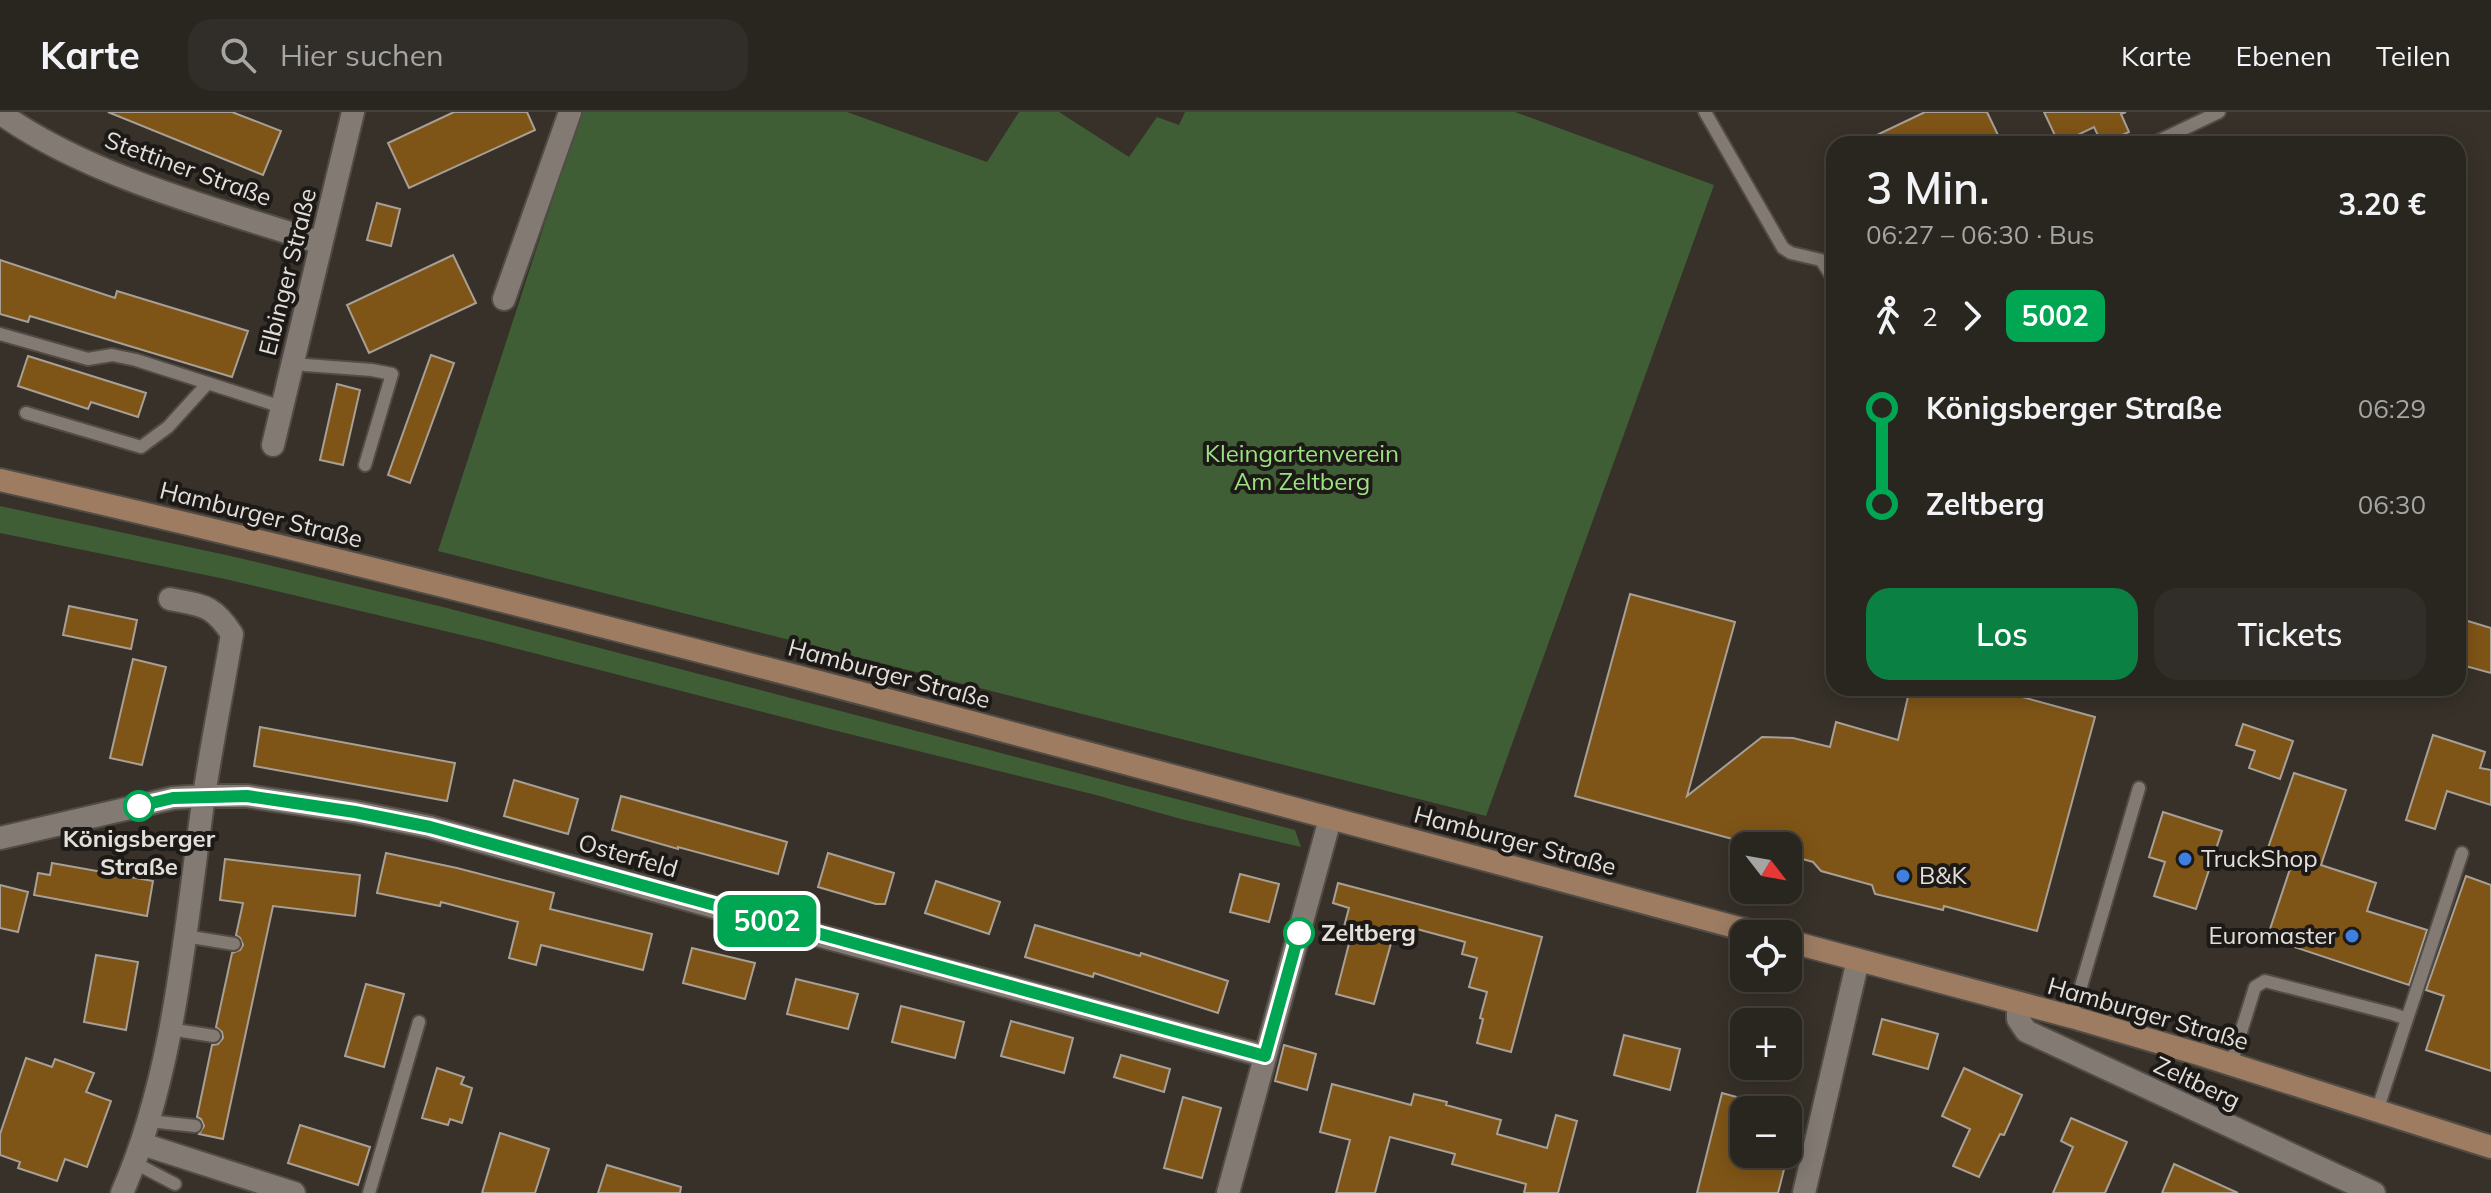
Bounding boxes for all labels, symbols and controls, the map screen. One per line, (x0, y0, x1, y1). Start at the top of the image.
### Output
search box (188, 19, 748, 91)
text: Karte (40, 31, 140, 79)
icon: search (216, 33, 260, 77)
text: Hier suchen (280, 36, 444, 74)
text: Karte (2121, 38, 2191, 73)
text: Ebenen (2235, 38, 2332, 73)
text: Teilen (2376, 38, 2451, 73)
street label: Stettiner Straße (101, 124, 276, 212)
text: 3 Min. (1866, 160, 1990, 215)
street label: Elbinger Straße (252, 185, 322, 358)
text: 3.20 € (2338, 185, 2426, 223)
text: 06:27 – 06:30 · Bus (1866, 218, 2095, 251)
icon: walk (1866, 294, 1910, 338)
icon: forward (1950, 294, 1994, 338)
text: 5002 (2022, 298, 2089, 333)
text: 2 (1922, 300, 1938, 333)
text: Königsberger Straße (1926, 389, 2222, 427)
text: 06:29 (2358, 392, 2426, 425)
park label: Kleingartenverein Am Zeltberg (1205, 438, 1399, 496)
street label: Hamburger Straße (157, 474, 366, 554)
text: Zeltberg (1926, 485, 2045, 523)
text: 06:30 (2358, 488, 2426, 521)
button: Los (1866, 588, 2138, 680)
button: Tickets (2154, 588, 2426, 680)
street label: Hamburger Straße (785, 632, 993, 714)
marker: Königsberger Straße (124, 791, 154, 821)
street label: Hamburger Straße (1411, 799, 1619, 881)
place label: Königsberger Straße (63, 823, 216, 881)
street label: Osterfeld (575, 827, 681, 884)
north arrow (1730, 832, 1802, 904)
map controls (1730, 832, 1802, 1168)
place label: TruckShop (2201, 843, 2318, 873)
marker: TruckShop (2176, 850, 2194, 868)
place label: B&K (1919, 860, 1967, 890)
marker: B&K (1894, 867, 1912, 885)
line badge: 5002 (711, 895, 823, 947)
text: 5002 (733, 903, 801, 938)
place label: Zeltberg (1321, 917, 1416, 947)
marker: Zeltberg (1284, 918, 1314, 948)
button: locate (1730, 920, 1802, 992)
place label: Euromaster (2208, 920, 2336, 950)
marker: Euromaster (2343, 927, 2361, 945)
street label: Hamburger Straße (2044, 970, 2252, 1056)
button: + (1730, 1008, 1802, 1080)
street label: Zeltberg (2150, 1049, 2245, 1115)
button: − (1730, 1096, 1802, 1168)

